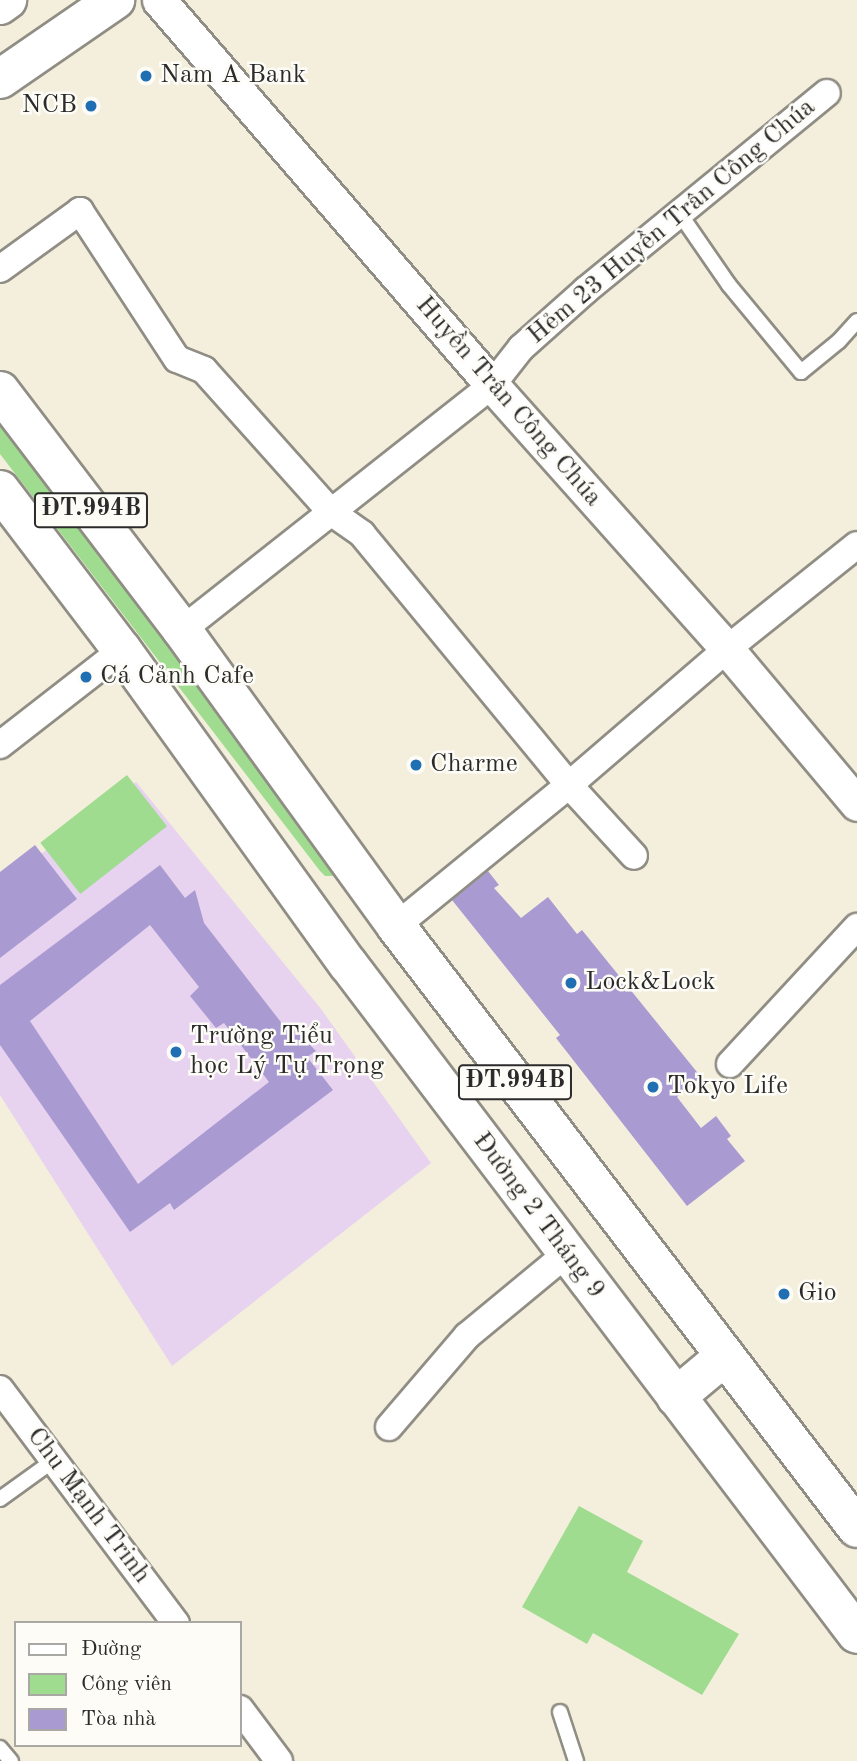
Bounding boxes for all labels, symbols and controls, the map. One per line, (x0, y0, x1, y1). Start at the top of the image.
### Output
place label: Nam A Bank (160, 60, 306, 92)
marker: Nam A Bank (138, 68, 154, 84)
place label: NCB (22, 90, 77, 122)
street label: Hẻm 23 Huyền Trân Công Chúa (522, 92, 822, 352)
marker: NCB (83, 98, 99, 114)
street label: Huyền Trân Công Chúa (408, 290, 608, 514)
road number: ĐT.994B (33, 490, 149, 530)
place label: Cá Cảnh Cafe (100, 661, 254, 693)
marker: Cá Cảnh Cafe (78, 669, 94, 685)
place label: Charme (430, 749, 518, 781)
marker: Charme (408, 757, 424, 773)
place label: Lock&Lock (585, 967, 716, 999)
marker: Lock&Lock (563, 975, 579, 991)
place label: Trường Tiểu học Lý Tự Trọng (190, 1021, 384, 1082)
marker: Trường Tiểu học Lý Tự Trọng (168, 1044, 184, 1060)
road number: ĐT.994B (457, 1062, 573, 1102)
place label: Tokyo Life (667, 1071, 788, 1103)
marker: Tokyo Life (645, 1079, 661, 1095)
street label: Đường 2 Tháng 9 (465, 1127, 611, 1305)
place label: Gio (798, 1278, 837, 1310)
marker: Gio (776, 1286, 792, 1302)
street label: Chu Mạnh Trinh (19, 1422, 157, 1590)
legend (14, 1621, 242, 1747)
text: Đường (81, 1639, 141, 1660)
text: Công viên (81, 1674, 172, 1695)
text: Tòa nhà (81, 1709, 156, 1730)

